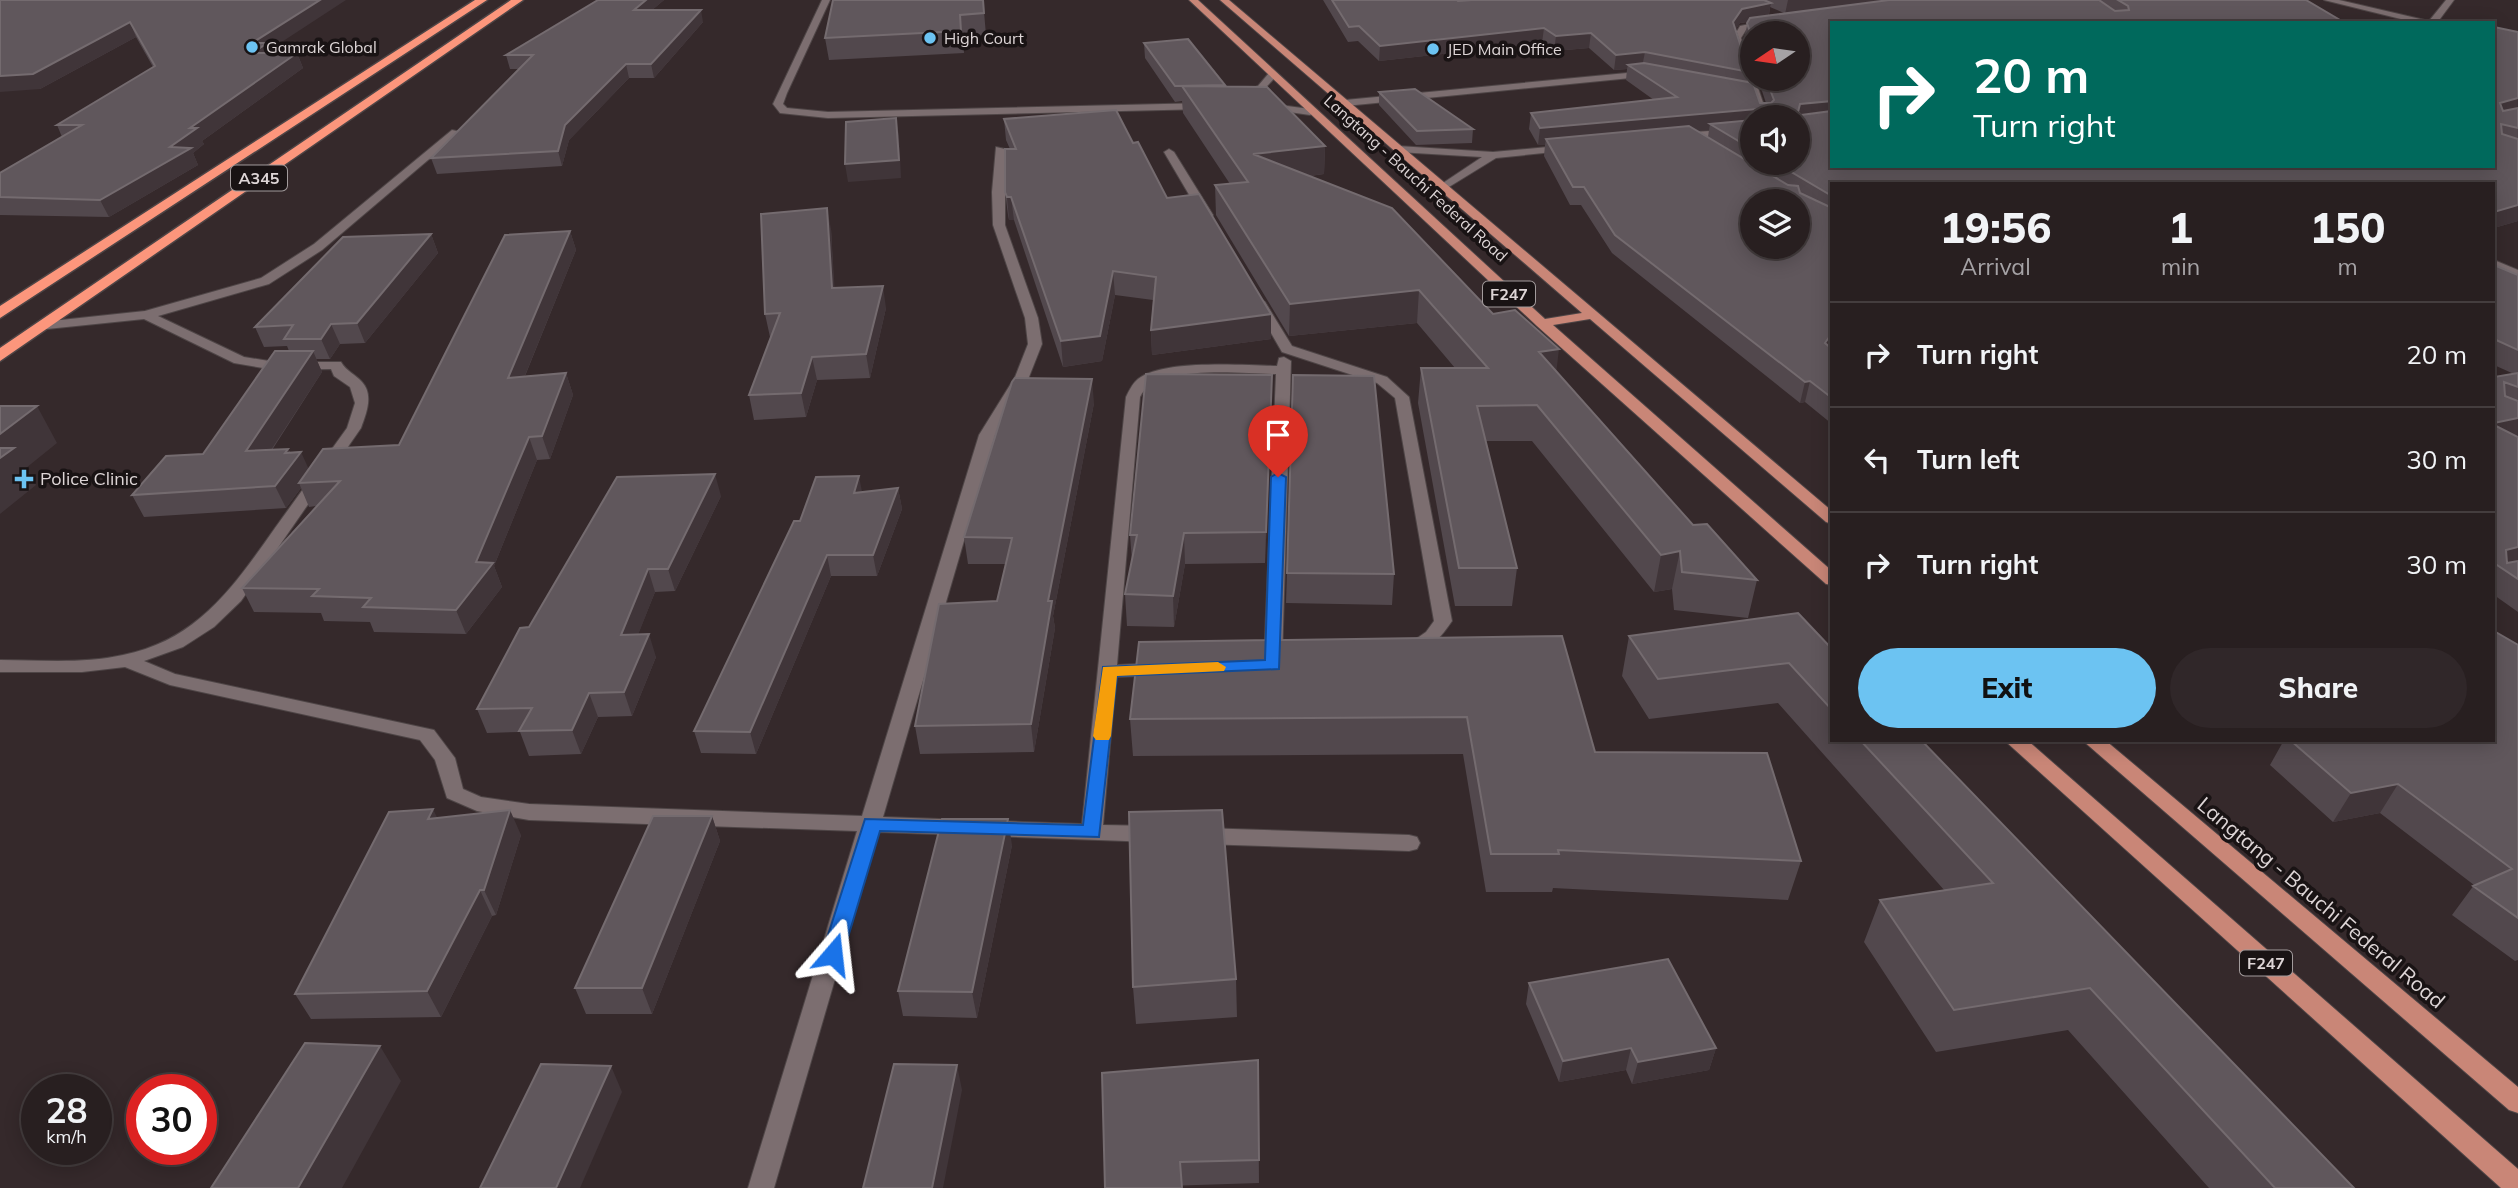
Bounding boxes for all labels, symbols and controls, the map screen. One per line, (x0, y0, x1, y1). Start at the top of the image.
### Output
north arrow (1740, 21, 1810, 91)
map controls (1740, 21, 1810, 259)
place label: High Court (944, 28, 1024, 48)
marker: High Court (922, 30, 938, 46)
place label: Gamrak Global (266, 37, 377, 57)
marker: Gamrak Global (244, 39, 260, 55)
place label: JED Main Office (1447, 39, 1562, 59)
marker: JED Main Office (1425, 41, 1441, 57)
text: 20 m (1973, 44, 2089, 105)
icon: right (1858, 49, 1949, 140)
street label: Langtang - Bauchi Federal Road (1320, 90, 1512, 266)
button: sound (1740, 105, 1810, 175)
text: Turn right (1973, 105, 2116, 145)
road number: A345 (231, 166, 287, 190)
button: layers (1740, 189, 1810, 259)
text: 19:56 (1940, 201, 2051, 254)
text: 1 (2168, 201, 2193, 254)
text: 150 (2310, 201, 2385, 254)
text: Arrival (1960, 252, 2031, 281)
text: min (2161, 252, 2200, 281)
text: m (2337, 252, 2358, 281)
road number: F247 (1483, 282, 1535, 306)
icon: right (1858, 336, 1896, 374)
text: Turn right (1917, 338, 2038, 371)
text: 20 m (2406, 338, 2467, 371)
pin (1248, 405, 1308, 477)
icon: arrive (1259, 416, 1297, 454)
icon: left (1858, 441, 1896, 479)
text: Turn left (1917, 443, 2019, 476)
text: 30 m (2406, 443, 2467, 476)
place label: Police Clinic (40, 467, 138, 490)
marker: Police Clinic (14, 469, 34, 489)
icon: right (1858, 546, 1896, 584)
text: Turn right (1917, 548, 2038, 581)
text: 30 m (2406, 548, 2467, 581)
button: Exit (1858, 648, 2156, 728)
button: Share (2170, 648, 2467, 728)
street label: Langtang - Bauchi Federal Road (2193, 791, 2451, 1013)
position arrow (796, 917, 870, 991)
road number: F247 (2240, 951, 2292, 976)
speed limit sign: 30 (126, 1074, 217, 1165)
text: 28 (45, 1088, 88, 1132)
text: km/h (46, 1125, 87, 1148)

